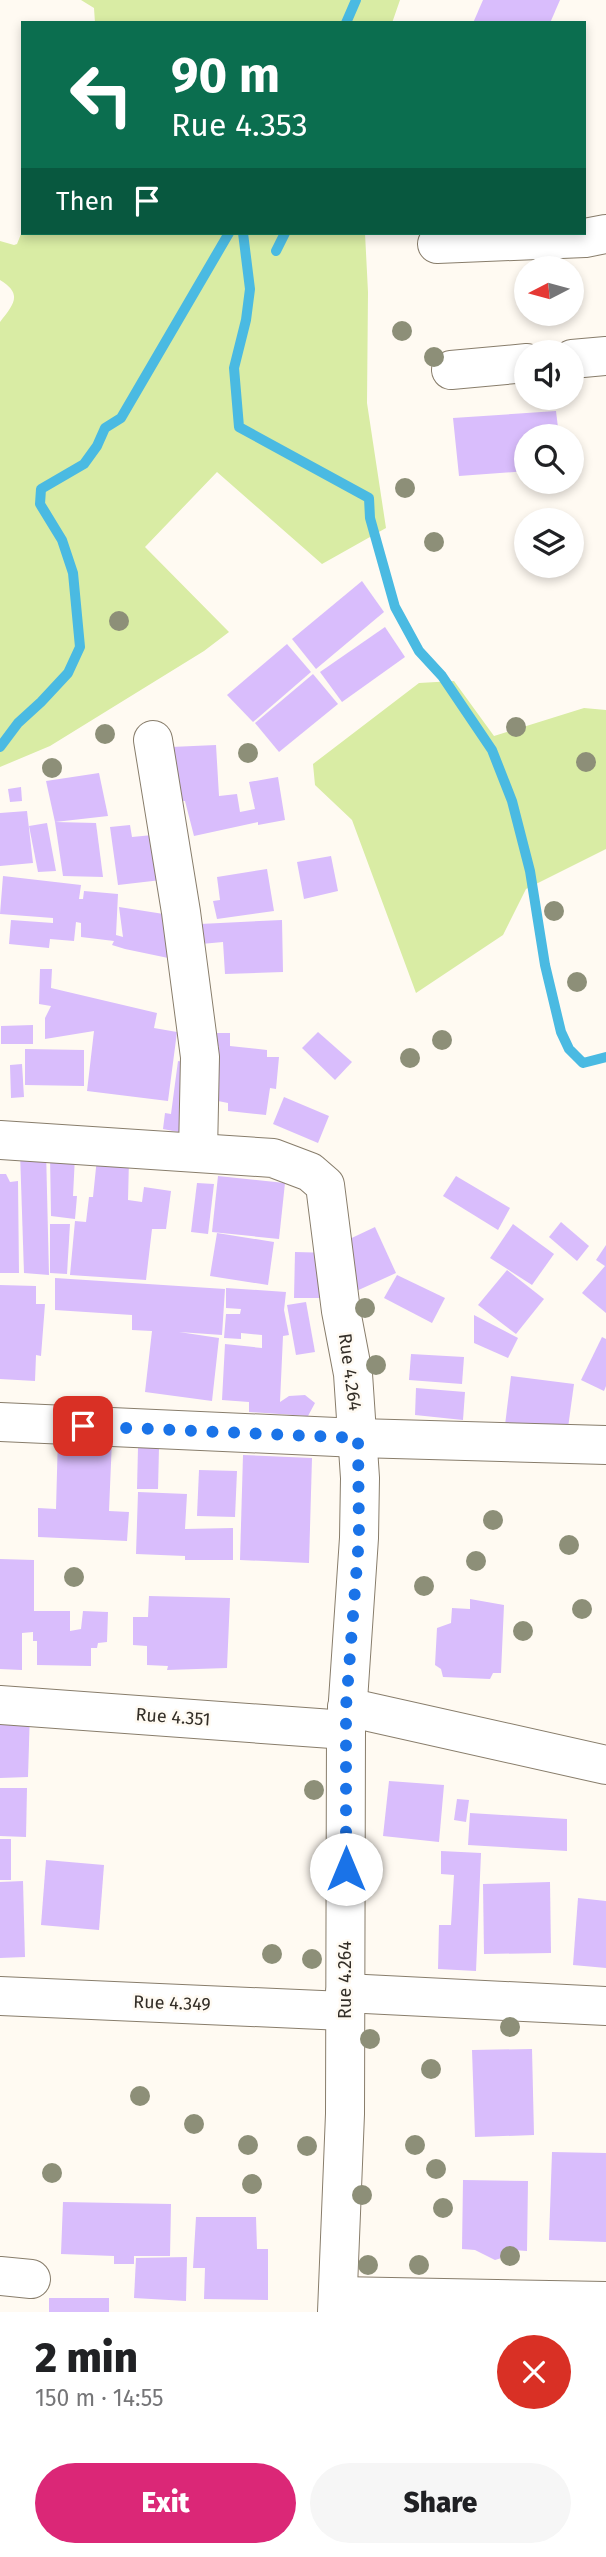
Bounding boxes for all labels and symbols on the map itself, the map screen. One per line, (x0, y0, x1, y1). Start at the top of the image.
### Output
north arrow (514, 256, 584, 326)
street label: Rue 4.264 (334, 1332, 366, 1413)
pin (53, 1396, 113, 1456)
street label: Rue 4.351 (135, 1703, 211, 1731)
position arrow (309, 1832, 383, 1906)
street label: Rue 4.264 (334, 1941, 356, 2019)
street label: Rue 4.349 (133, 1991, 211, 2015)

